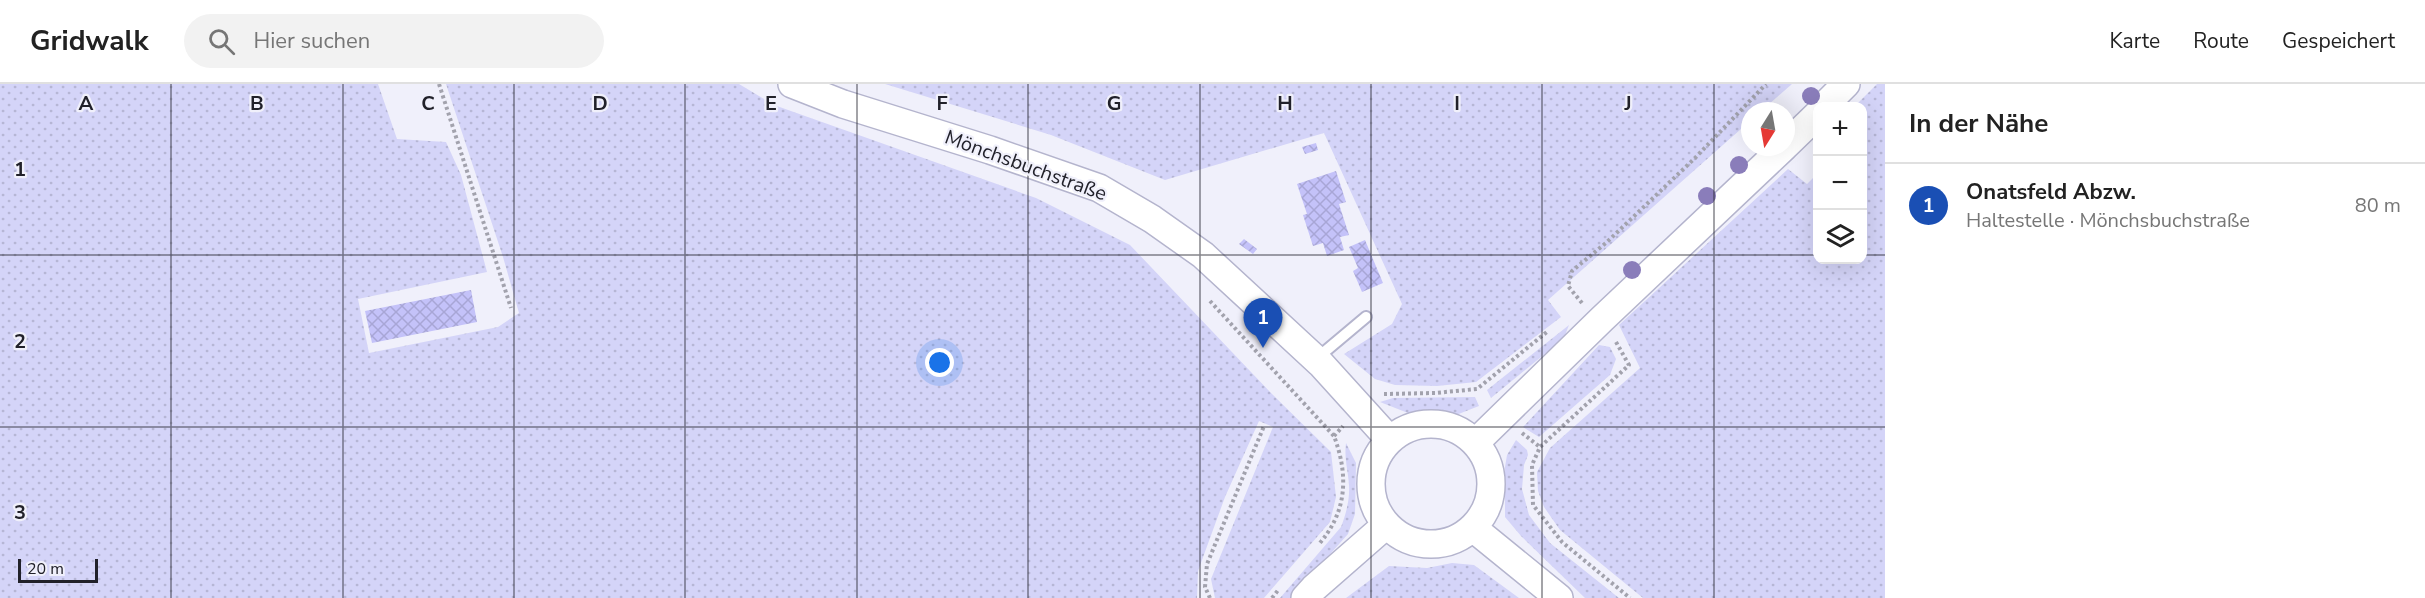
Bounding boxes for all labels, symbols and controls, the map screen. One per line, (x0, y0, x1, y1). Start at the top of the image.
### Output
search box (184, 14, 604, 68)
text: Gridwalk (30, 22, 148, 60)
icon: search (205, 25, 238, 58)
text: Hier suchen (253, 26, 370, 56)
text: Karte (2110, 27, 2160, 55)
text: Route (2193, 27, 2249, 55)
text: Gespeichert (2282, 27, 2395, 55)
text: A (79, 90, 94, 117)
text: B (250, 90, 264, 117)
text: C (421, 90, 435, 117)
text: D (592, 90, 608, 117)
text: E (765, 90, 777, 117)
text: F (936, 90, 948, 117)
text: G (1107, 90, 1121, 117)
text: H (1277, 90, 1293, 117)
text: I (1454, 90, 1460, 117)
text: J (1623, 90, 1632, 117)
north arrow (1741, 102, 1795, 156)
map controls (1813, 102, 1867, 264)
button: + (1813, 102, 1867, 156)
text: In der Nähe (1909, 106, 2048, 141)
street label: Mönchsbuchstraße (941, 124, 1111, 207)
text: 1 (14, 156, 26, 183)
button: − (1813, 156, 1867, 210)
text: Onatsfeld Abzw. (1966, 177, 2136, 207)
text: 1 (1923, 192, 1935, 219)
text: 80 m (2355, 192, 2401, 219)
text: Haltestelle · Mönchsbuchstraße (1966, 207, 2250, 234)
button: layers (1813, 210, 1867, 264)
pin: 1 (1244, 298, 1282, 348)
text: 2 (14, 328, 26, 355)
your location (925, 348, 954, 377)
text: 3 (14, 499, 26, 526)
scale bar (18, 556, 98, 584)
text: 20 m (27, 558, 64, 580)

